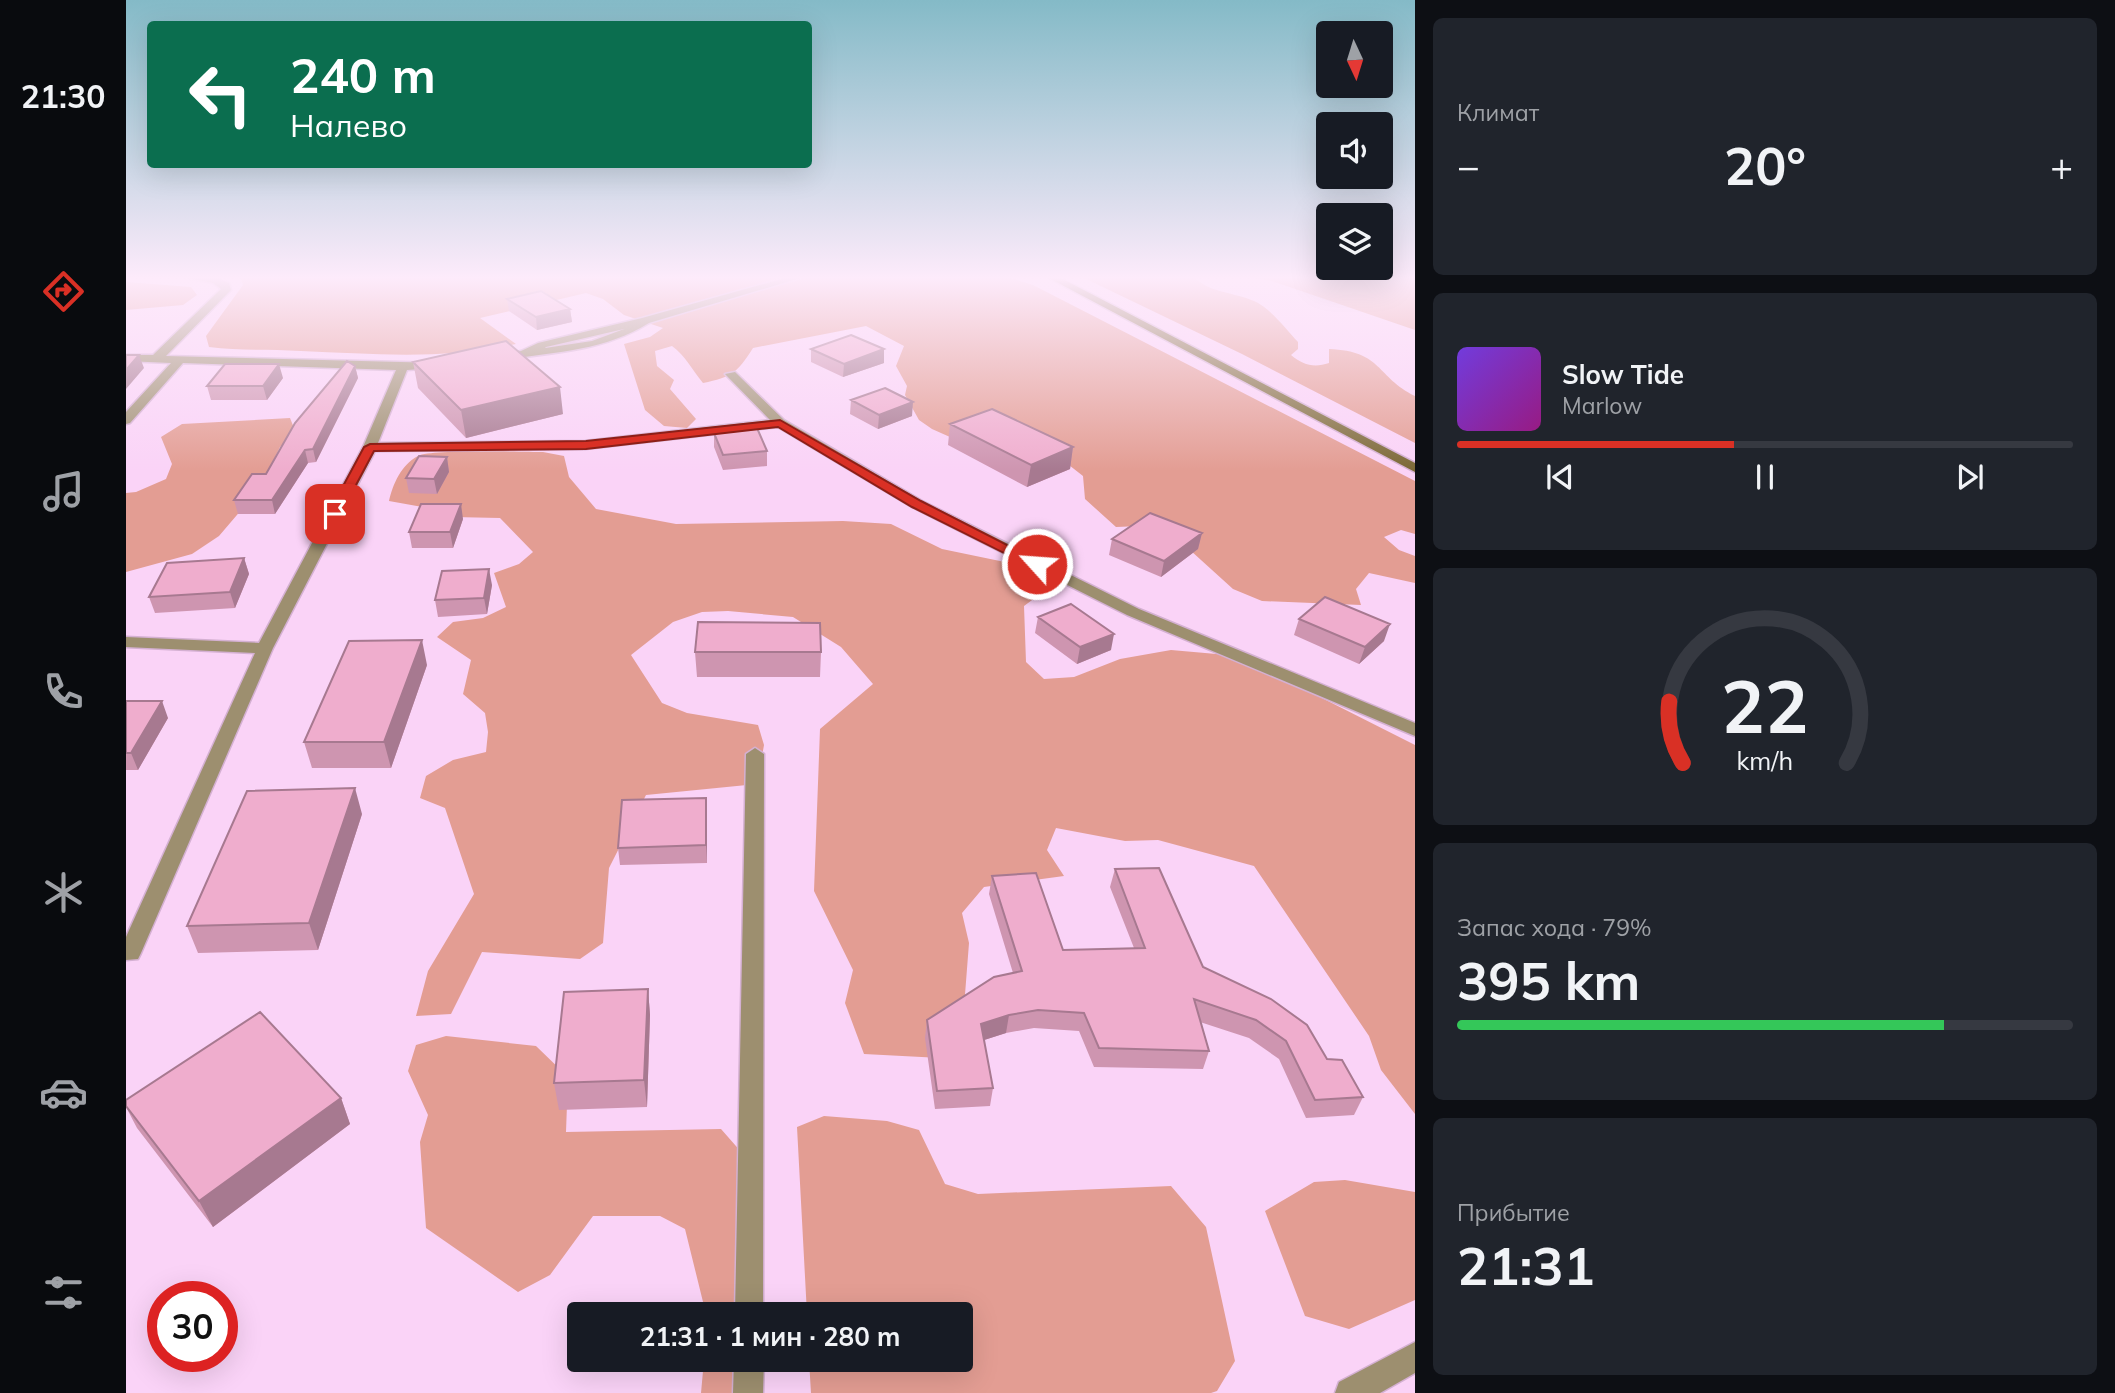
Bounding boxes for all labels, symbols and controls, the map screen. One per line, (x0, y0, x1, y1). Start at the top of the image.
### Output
north arrow (1316, 21, 1393, 98)
map controls (1316, 21, 1393, 280)
text: 240 m (290, 44, 436, 105)
icon: left (175, 49, 266, 140)
text: 21:30 (21, 76, 105, 116)
text: Климат (1457, 98, 1539, 127)
text: Налево (290, 105, 407, 145)
button: sound (1316, 112, 1393, 189)
text: 20° (1724, 133, 1806, 198)
text: − (1457, 142, 1480, 190)
text: + (2050, 142, 2073, 190)
button: layers (1316, 203, 1393, 280)
icon: directions (39, 267, 88, 316)
text: Slow Tide (1562, 358, 1684, 391)
text: Marlow (1562, 391, 1642, 420)
icon: previous (1541, 458, 1579, 496)
icon: pause (1746, 458, 1784, 496)
icon: next (1951, 458, 1989, 496)
icon: music (39, 467, 88, 516)
pin (305, 484, 365, 544)
icon: arrive (316, 495, 354, 533)
position arrow (1000, 527, 1074, 601)
text: 22 (1721, 660, 1809, 751)
icon: phone (39, 667, 88, 716)
text: km/h (1737, 744, 1793, 775)
icon: climate (39, 868, 88, 917)
text: Запас хода · 79% (1457, 913, 1652, 942)
text: 395 km (1457, 948, 1640, 1013)
icon: car (39, 1068, 88, 1117)
text: Прибытие (1457, 1198, 1570, 1227)
text: 21:31 (1457, 1233, 1595, 1298)
icon: filters (39, 1268, 88, 1317)
speed limit sign: 30 (147, 1281, 238, 1372)
text: 21:31 · 1 мин · 280 m (640, 1320, 900, 1353)

